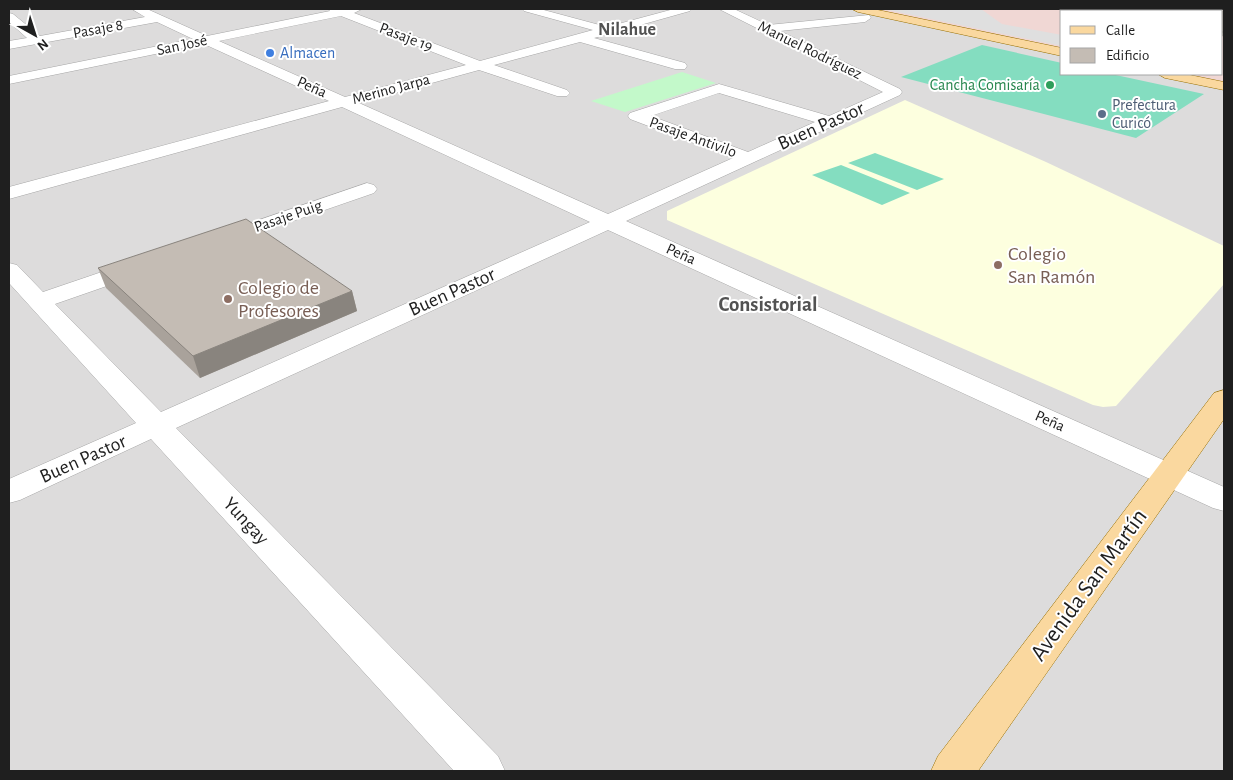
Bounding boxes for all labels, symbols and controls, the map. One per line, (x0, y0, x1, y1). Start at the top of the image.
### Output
north arrow (10, 10, 60, 60)
legend (1060, 10, 1223, 75)
street label: Pasaje 8 (72, 17, 124, 42)
street label: Manuel Rodríguez (756, 18, 865, 82)
street label: Pasaje 19 (377, 20, 435, 55)
district label: Nilahue (598, 21, 656, 39)
text: Calle (1106, 23, 1135, 38)
street label: San José (155, 32, 209, 58)
text: N (34, 36, 51, 53)
place label: Almacen (280, 45, 335, 61)
marker: Almacen (264, 47, 276, 59)
text: Edificio (1106, 48, 1149, 63)
street label: Merino Jarpa (350, 71, 432, 107)
street label: Peña (295, 73, 329, 101)
place label: Cancha Comisaría (930, 77, 1040, 93)
marker: Cancha Comisaría (1044, 79, 1056, 91)
place label: Prefectura Curicó (1112, 97, 1176, 131)
street label: Buen Pastor (775, 98, 868, 154)
marker: Prefectura Curicó (1096, 108, 1108, 120)
street label: Pasaje Antivilo (647, 114, 739, 161)
street label: Pasaje Puig (252, 197, 325, 236)
street label: Peña (664, 240, 698, 268)
place label: Colegio San Ramón (1008, 244, 1095, 287)
marker: Colegio San Ramón (992, 259, 1004, 271)
street label: Buen Pastor (406, 264, 499, 320)
place label: Colegio de Profesores (238, 278, 319, 321)
marker: Colegio de Profesores (222, 293, 234, 305)
district label: Consistorial (718, 294, 818, 315)
street label: Peña (1033, 407, 1067, 435)
street label: Buen Pastor (37, 431, 130, 487)
street label: Yungay (219, 493, 273, 549)
street label: Avenida San Martín (1026, 505, 1152, 665)

